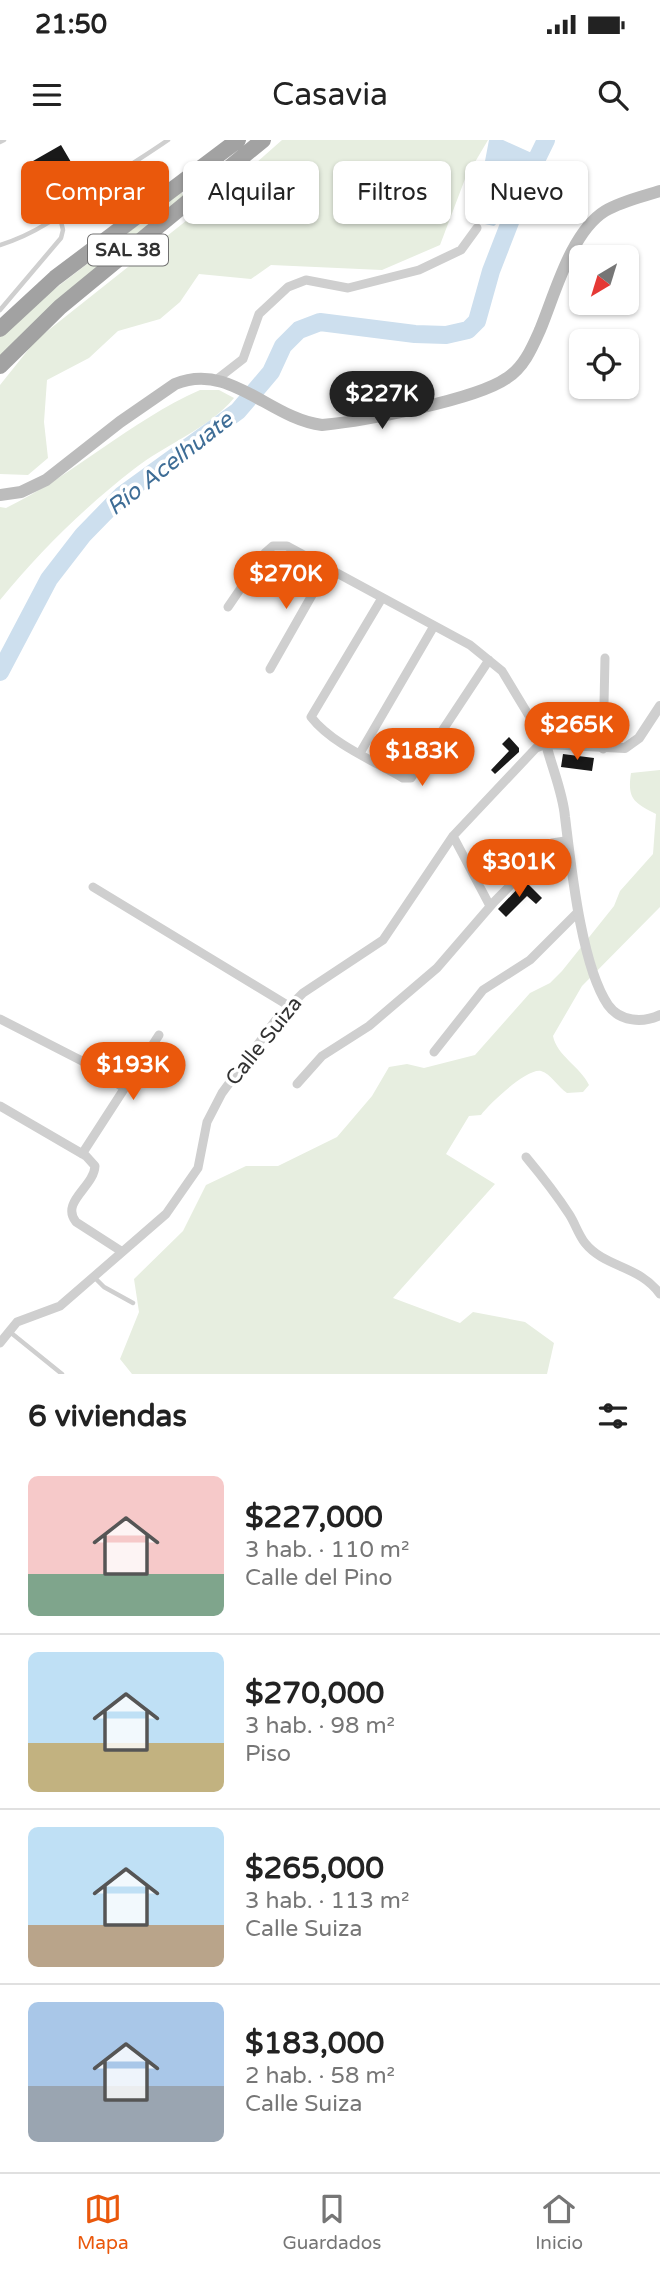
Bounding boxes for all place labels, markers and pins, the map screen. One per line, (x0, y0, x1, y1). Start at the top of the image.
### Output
pin: $227K (333, 372, 431, 431)
pin: $270K (237, 552, 335, 611)
pin: $265K (528, 702, 626, 762)
pin: $183K (373, 728, 471, 788)
pin: $301K (470, 840, 568, 899)
pin: $193K (84, 1042, 182, 1102)

